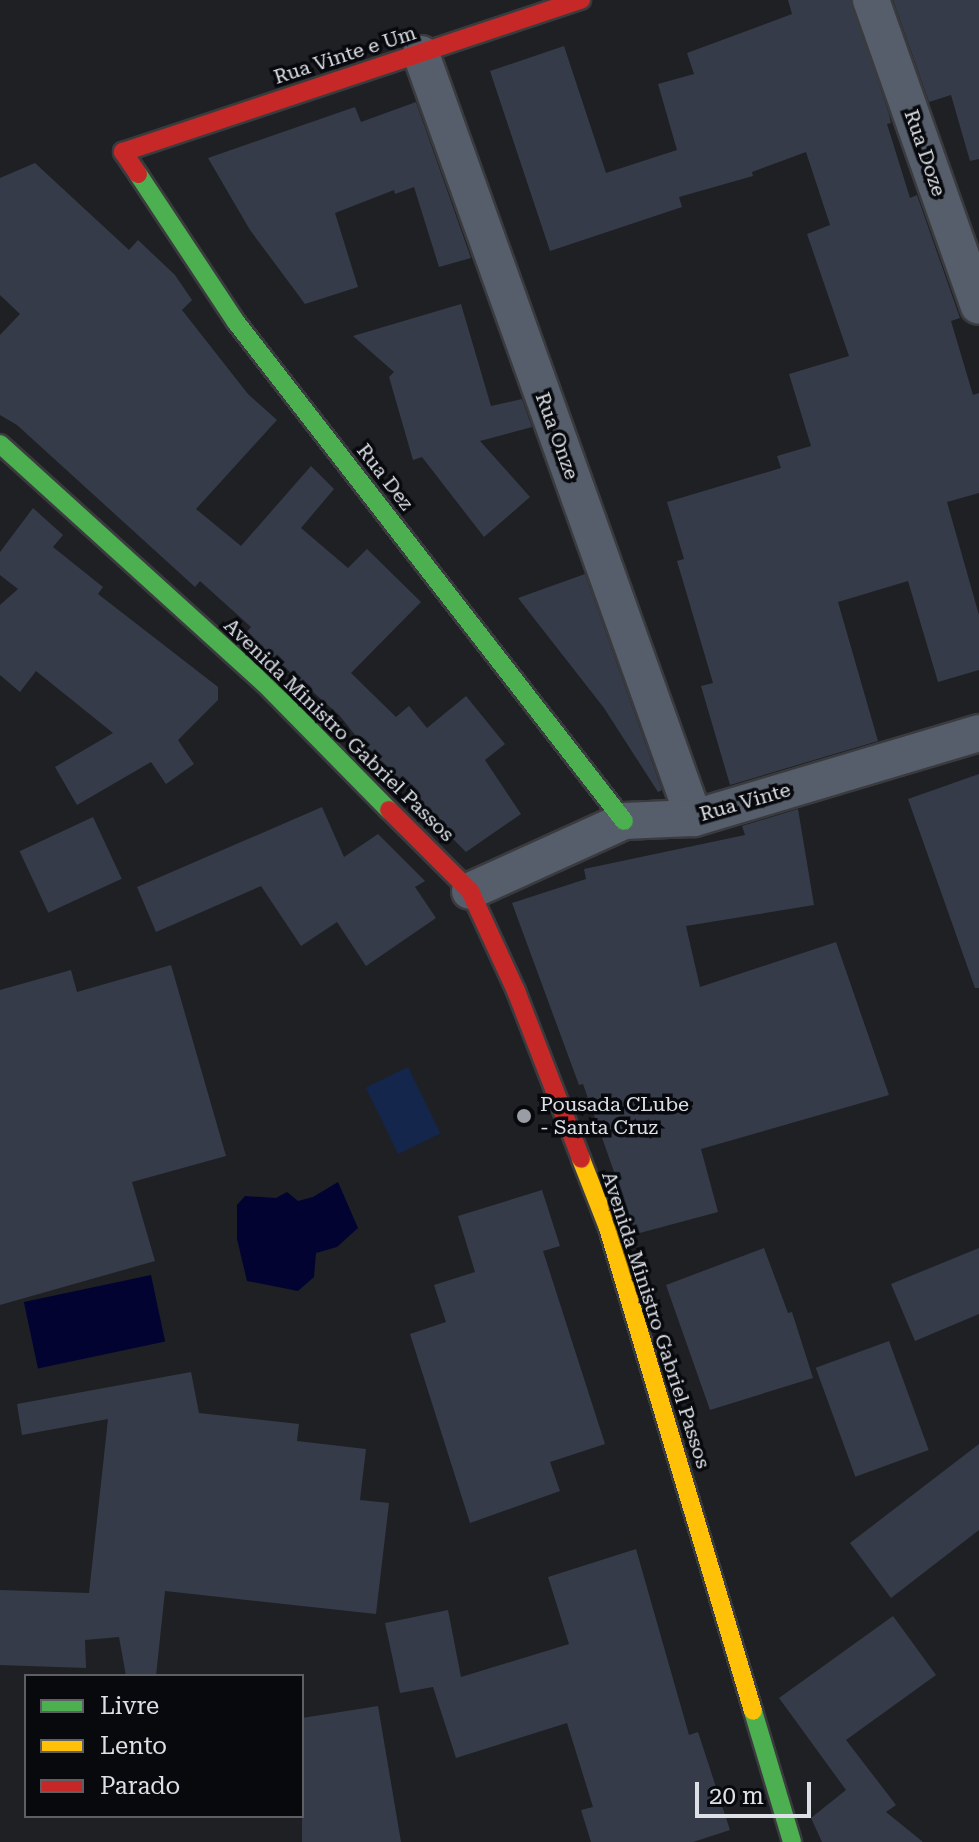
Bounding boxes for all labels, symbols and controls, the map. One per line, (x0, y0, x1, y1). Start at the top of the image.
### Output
street label: Rua Vinte e Um (271, 21, 419, 89)
street label: Rua Doze (899, 106, 951, 200)
street label: Rua Onze (530, 389, 584, 483)
street label: Rua Dez (352, 439, 418, 515)
street label: Avenida Ministro Gabriel Passos (219, 613, 459, 847)
street label: Rua Vinte (697, 778, 793, 826)
place label: Pousada CLube - Santa Cruz (540, 1092, 689, 1139)
marker: Pousada CLube - Santa Cruz (515, 1107, 533, 1125)
street label: Avenida Ministro Gabriel Passos (597, 1169, 715, 1471)
legend (24, 1674, 304, 1818)
text: Livre (100, 1692, 159, 1720)
text: Lento (100, 1732, 167, 1760)
scale bar (699, 1766, 815, 1816)
text: Parado (100, 1772, 180, 1800)
text: 20 m (709, 1782, 764, 1810)

